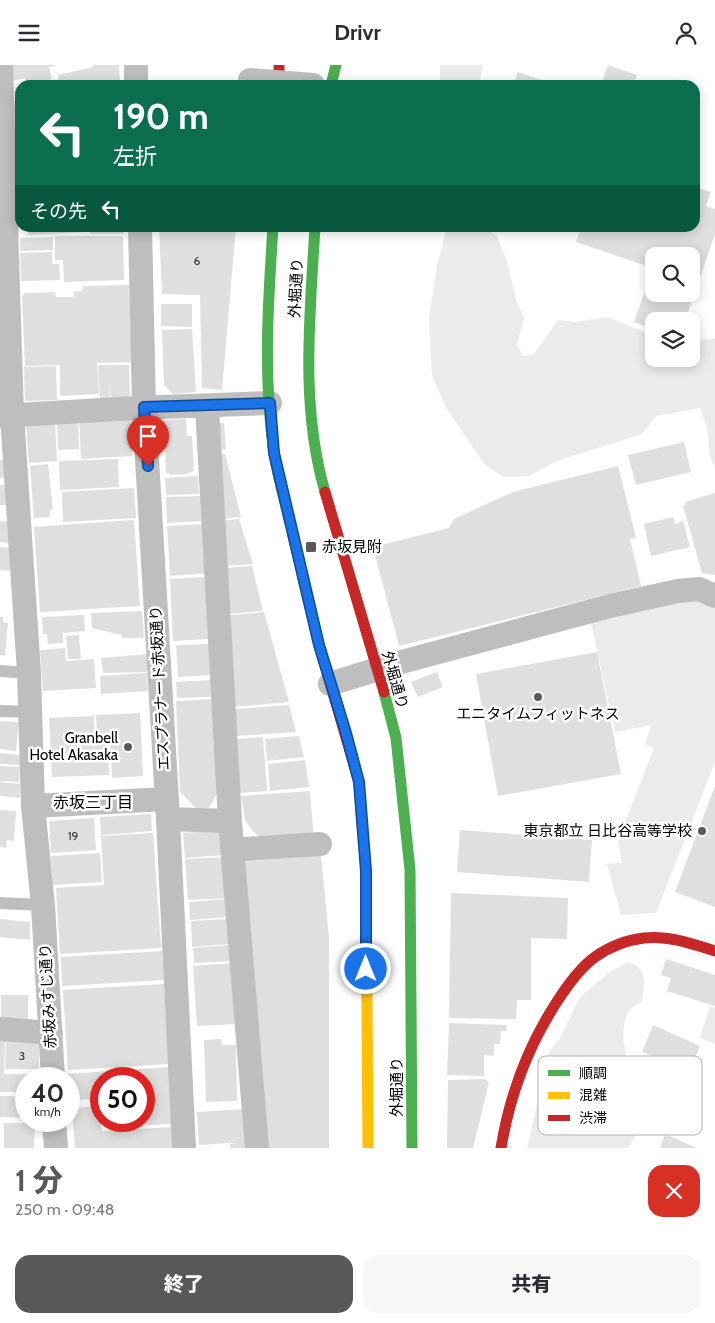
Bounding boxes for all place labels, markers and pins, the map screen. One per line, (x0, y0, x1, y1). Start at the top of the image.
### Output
pin (127, 415, 169, 466)
place label: 赤坂見附 (322, 538, 382, 556)
marker: 赤坂見附 (304, 540, 318, 554)
marker: エニタイムフィットネス (532, 691, 544, 703)
place label: エニタイムフィットネス (456, 705, 620, 723)
place label: Granbell Hotel Akasaka (30, 729, 119, 764)
marker: Granbell Hotel Akasaka (122, 741, 134, 753)
place label: 東京都立 日比谷高等学校 (524, 822, 692, 840)
marker: 東京都立 日比谷高等学校 (696, 825, 708, 837)

